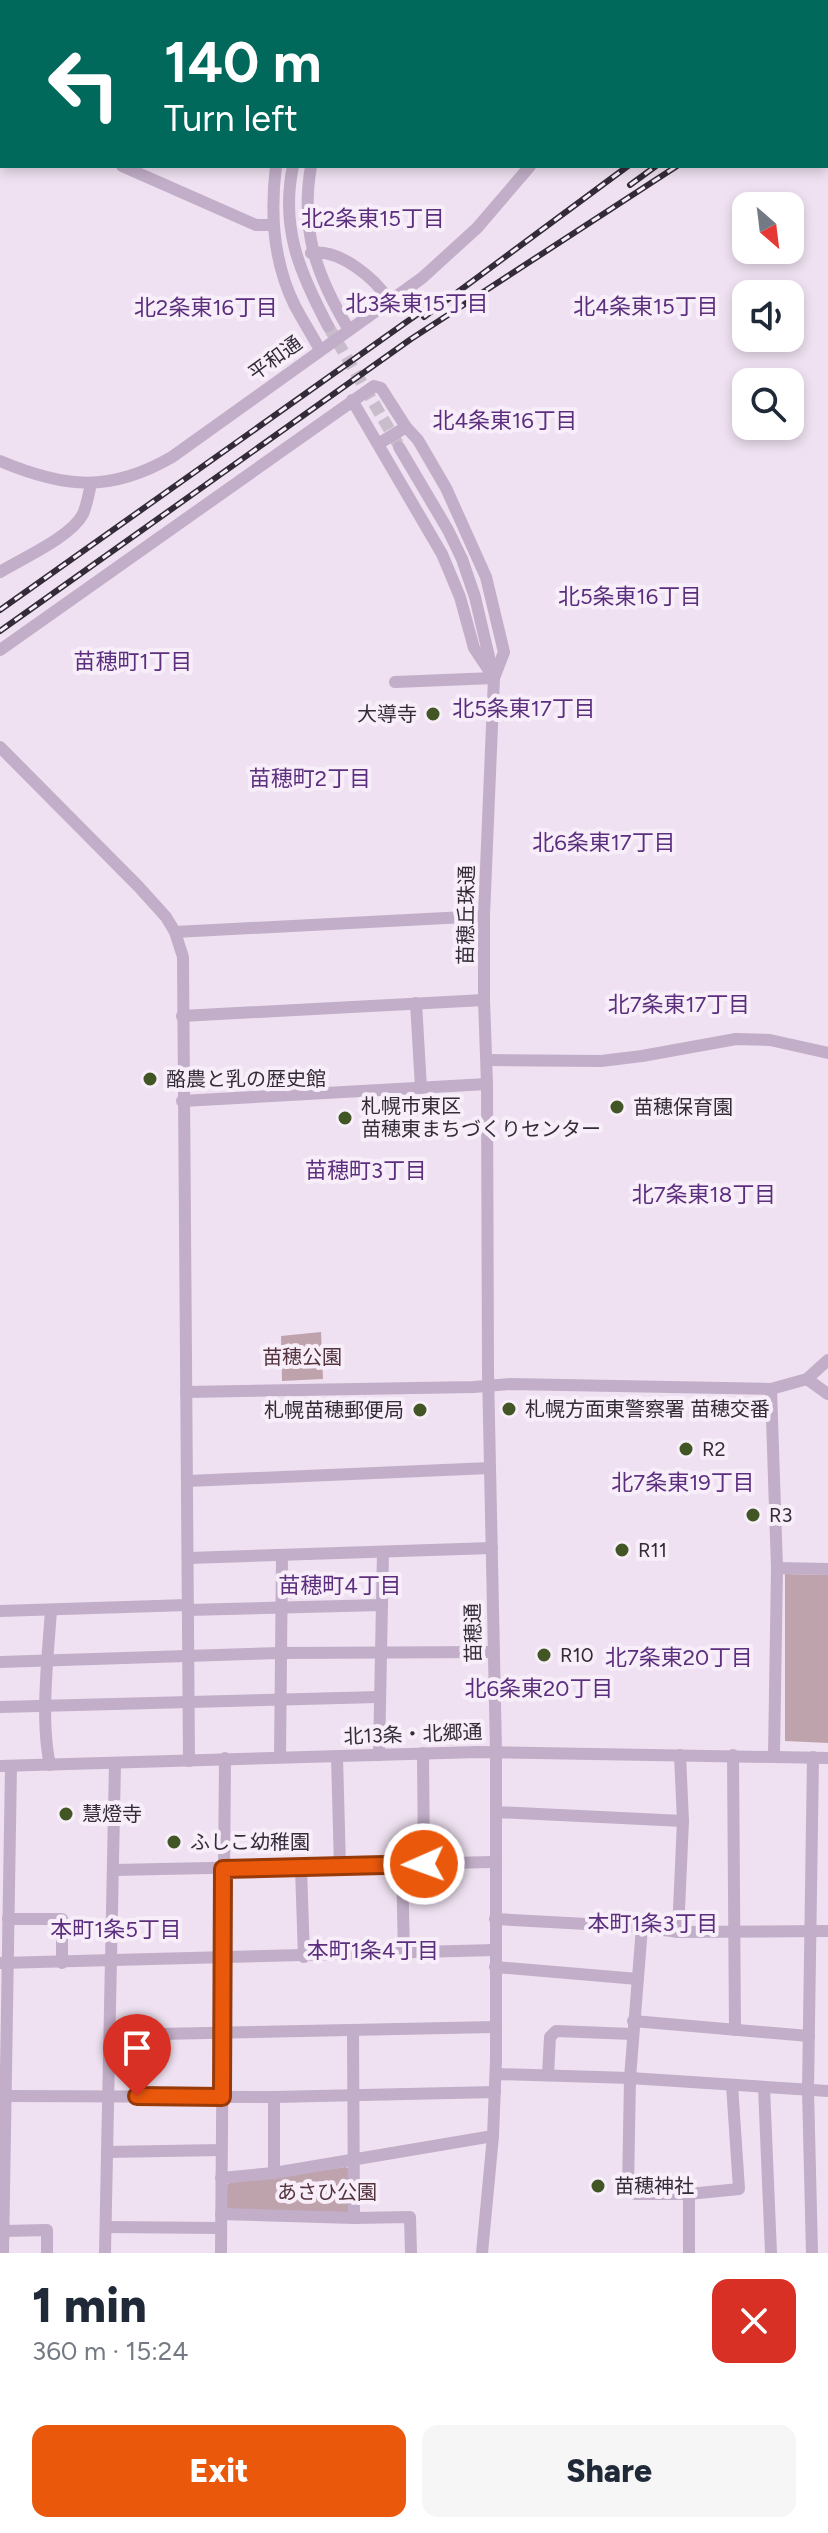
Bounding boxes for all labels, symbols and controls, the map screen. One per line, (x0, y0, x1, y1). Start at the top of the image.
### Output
text: 140 m (164, 29, 322, 96)
icon: left (32, 32, 136, 136)
text: Turn left (164, 97, 298, 140)
north arrow (732, 192, 804, 264)
map controls (732, 192, 804, 440)
district label: 北2条東15丁目 (301, 205, 445, 232)
button: sound (732, 280, 804, 352)
district label: 北3条東15丁目 (345, 290, 489, 317)
district label: 北4条東15丁目 (573, 293, 719, 320)
district label: 北2条東16丁目 (134, 294, 278, 321)
street label: 平和通 (244, 331, 306, 385)
button: search (732, 368, 804, 440)
district label: 北4条東16丁目 (432, 407, 578, 434)
district label: 北5条東16丁目 (558, 583, 702, 610)
district label: 苗穂町1丁目 (73, 648, 193, 675)
district label: 北5条東17丁目 (452, 695, 596, 722)
place label: 大導寺 (357, 702, 417, 726)
marker: 大導寺 (424, 705, 442, 723)
district label: 苗穂町2丁目 (249, 765, 371, 792)
district label: 北6条東17丁目 (532, 829, 676, 856)
street label: 苗穂丘珠通 (453, 865, 479, 965)
district label: 北7条東17丁目 (608, 991, 750, 1018)
place label: 酪農と乳の歴史館 (166, 1067, 326, 1091)
marker: 酪農と乳の歴史館 (141, 1070, 159, 1088)
place label: 札幌市東区 苗穂東まちづくりセンター (361, 1094, 601, 1141)
place label: 苗穂保育園 (633, 1095, 733, 1119)
marker: 苗穂保育園 (608, 1098, 626, 1116)
marker: 札幌市東区 苗穂東まちづくりセンター (336, 1109, 354, 1127)
district label: 苗穂町3丁目 (305, 1157, 427, 1184)
district label: 北7条東18丁目 (632, 1181, 776, 1208)
park label: 苗穂公園 (262, 1345, 342, 1369)
place label: 札幌方面東警察署 苗穂交番 (525, 1397, 770, 1421)
place label: 札幌苗穂郵便局 (264, 1398, 404, 1422)
marker: 札幌方面東警察署 苗穂交番 (500, 1400, 518, 1418)
marker: 札幌苗穂郵便局 (411, 1401, 429, 1419)
place label: R2 (702, 1437, 726, 1461)
marker: R2 (677, 1440, 695, 1458)
district label: 北7条東19丁目 (611, 1469, 755, 1496)
place label: R3 (769, 1503, 792, 1527)
marker: R3 (744, 1506, 762, 1524)
place label: R11 (638, 1538, 667, 1562)
marker: R11 (613, 1541, 631, 1559)
district label: 苗穂町4丁目 (278, 1572, 402, 1599)
street label: 苗穂通 (460, 1603, 486, 1663)
place label: R10 (560, 1643, 594, 1667)
district label: 北7条東20丁目 (605, 1644, 753, 1671)
marker: R10 (535, 1646, 553, 1664)
district label: 北6条東20丁目 (465, 1675, 613, 1702)
street label: 北13条・北郷通 (343, 1720, 483, 1748)
place label: 慧燈寺 (82, 1802, 142, 1826)
marker: 慧燈寺 (57, 1805, 75, 1823)
position arrow (382, 1822, 466, 1906)
place label: ふしこ幼稚園 (190, 1830, 310, 1854)
marker: ふしこ幼稚園 (165, 1833, 183, 1851)
district label: 本町1条3丁目 (587, 1910, 719, 1937)
district label: 本町1条5丁目 (50, 1916, 182, 1943)
district label: 本町1条4丁目 (307, 1937, 439, 1964)
pin (103, 2014, 171, 2096)
icon: arrive (115, 2026, 159, 2070)
place label: 苗穂神社 (614, 2174, 694, 2198)
marker: 苗穂神社 (589, 2177, 607, 2195)
park label: あさひ公園 (277, 2180, 377, 2204)
text: 1 min (32, 2276, 147, 2334)
button: close (712, 2279, 796, 2363)
text: 360 m · 15:24 (32, 2335, 188, 2367)
button: Exit (32, 2425, 406, 2517)
button: Share (422, 2425, 796, 2517)

